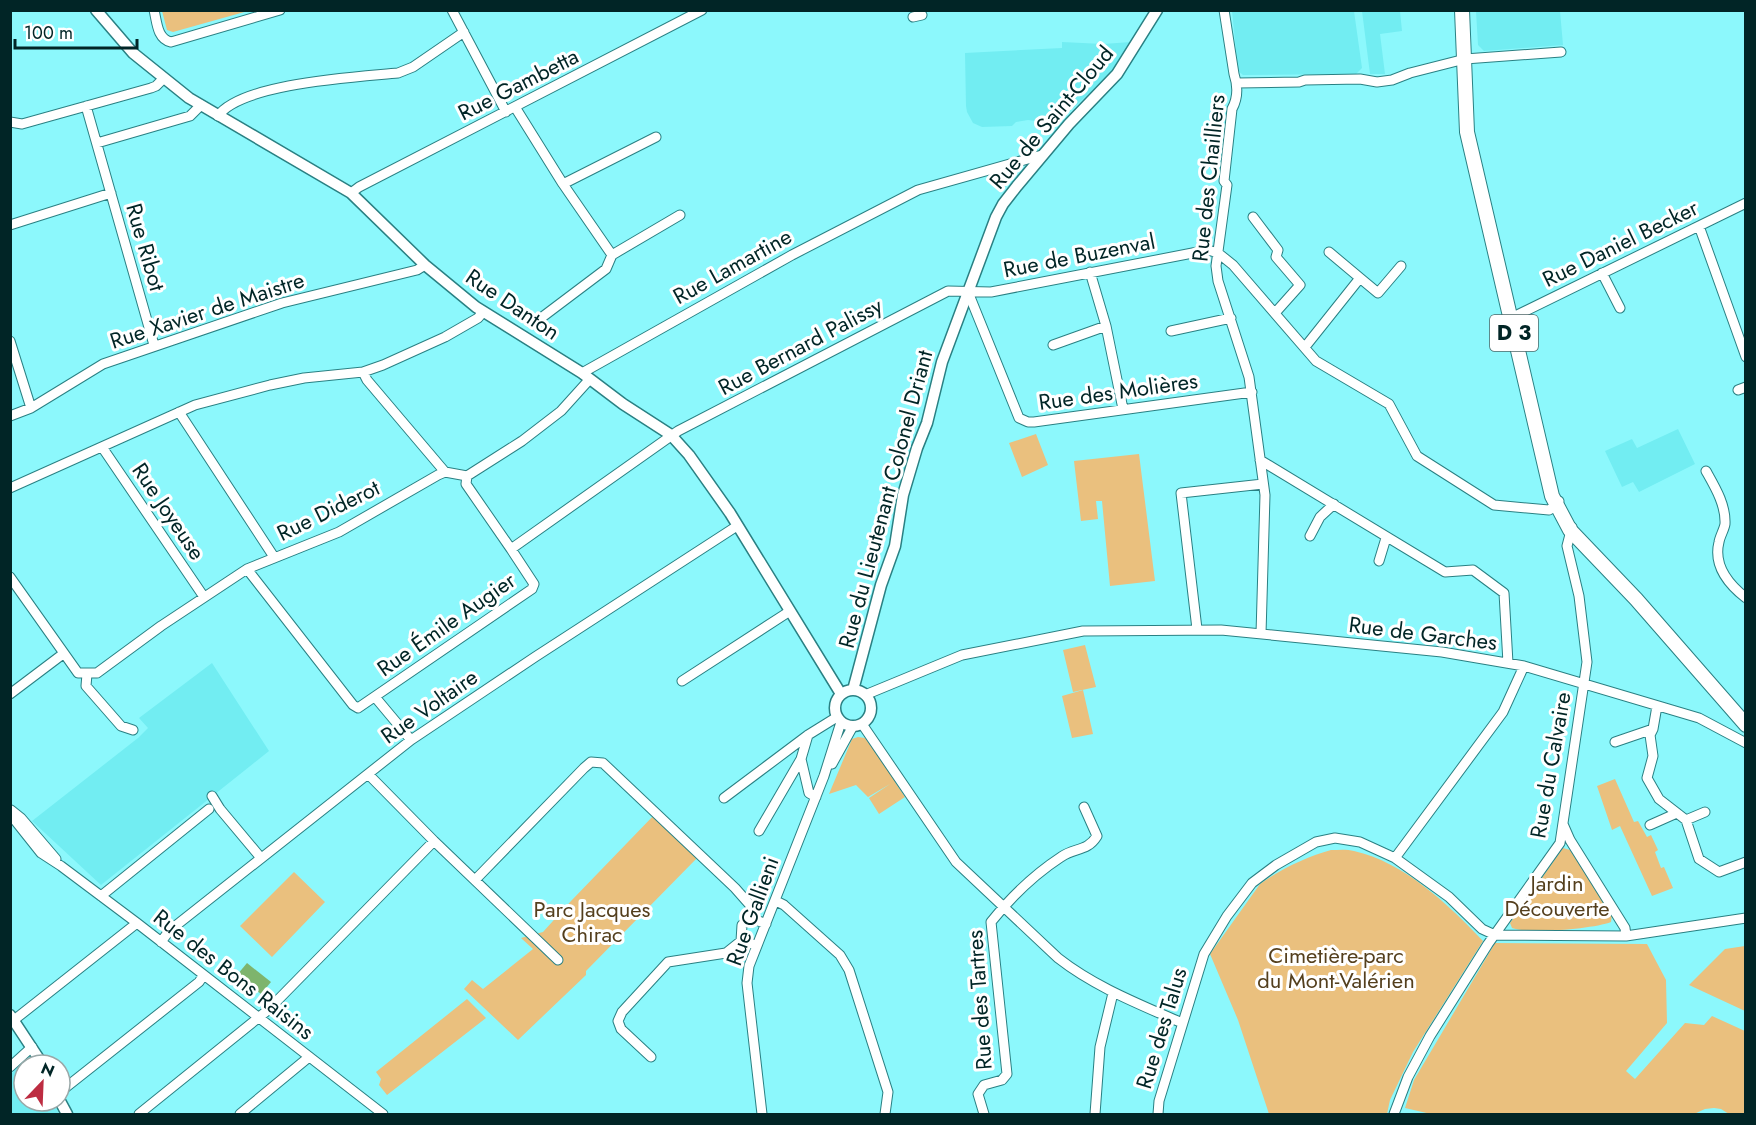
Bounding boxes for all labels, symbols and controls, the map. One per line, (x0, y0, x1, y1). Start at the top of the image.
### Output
scale bar (15, 12, 136, 50)
text: 100 m (24, 20, 73, 46)
street label: Rue de Saint-Cloud (981, 38, 1121, 196)
street label: Rue Gambetta (452, 40, 584, 128)
street label: Rue des Chailliers (1183, 93, 1233, 263)
street label: Rue Daniel Becker (1537, 191, 1704, 295)
street label: Rue Ribot (118, 199, 174, 295)
street label: Rue Lamartine (667, 220, 797, 312)
street label: Rue de Buzenval (1000, 225, 1158, 285)
street label: Rue Danton (459, 261, 567, 347)
street label: Rue Xavier de Maistre (106, 263, 308, 357)
street label: Rue Bernard Palissy (712, 289, 888, 403)
road number: D 3 (1490, 315, 1538, 351)
street label: Rue du Lieutenant Colonel Driant (830, 346, 940, 652)
street label: Rue des Molières (1036, 364, 1200, 418)
street label: Rue Joyeuse (125, 456, 213, 566)
street label: Rue Diderot (271, 471, 385, 549)
street label: Rue Émile Augier (370, 564, 522, 684)
street label: Rue de Garches (1347, 608, 1499, 658)
street label: Rue Voltaire (374, 661, 484, 751)
street label: Rue du Calvaire (1521, 689, 1579, 841)
street label: Rue Gallieni (717, 852, 787, 970)
park label: Jardin Découverte (1504, 867, 1610, 924)
park label: Parc Jacques Chirac (534, 893, 651, 950)
street label: Rue des Bons Raisins (147, 901, 321, 1047)
street label: Rue des Tartres (958, 929, 1000, 1071)
park label: Cimetière-parc du Mont-Valérien (1257, 939, 1415, 996)
street label: Rue des Talus (1127, 963, 1195, 1093)
north arrow (12, 1053, 72, 1113)
text: N (37, 1057, 58, 1083)

